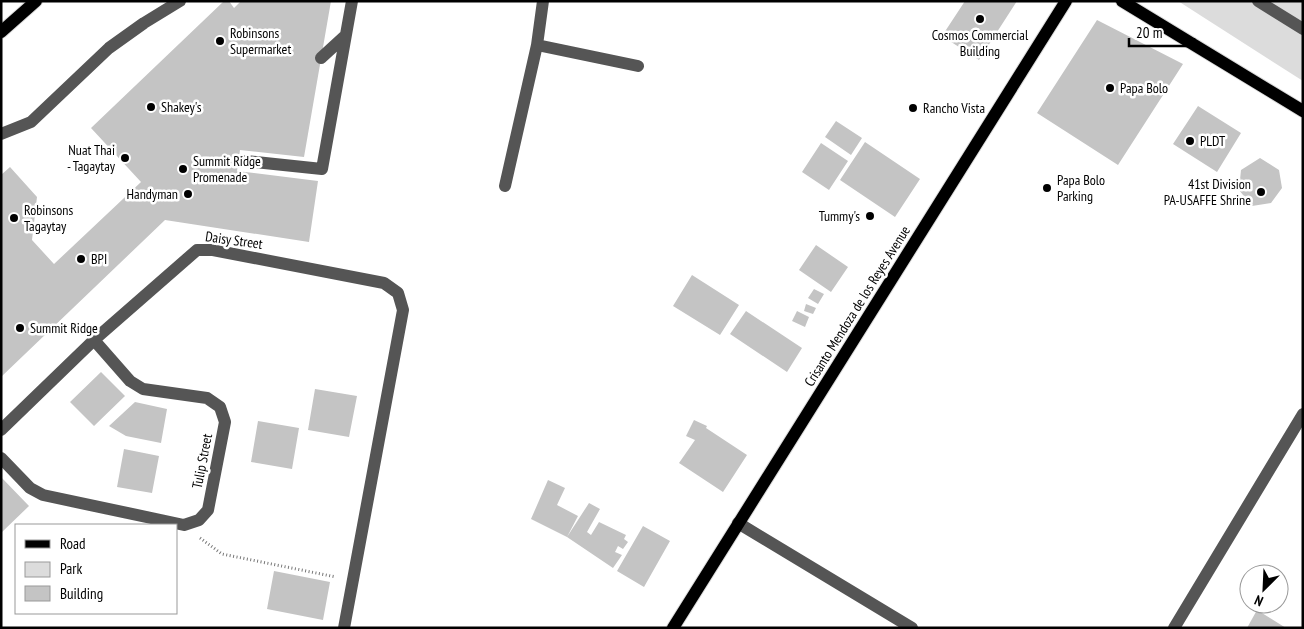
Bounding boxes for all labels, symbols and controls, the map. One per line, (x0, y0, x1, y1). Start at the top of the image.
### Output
marker: Cosmos Commercial Building (974, 13, 986, 25)
scale bar (1129, 15, 1194, 47)
text: 20 m (1136, 23, 1162, 42)
place label: Robinsons Supermarket (230, 24, 291, 58)
place label: Cosmos Commercial Building (932, 26, 1029, 60)
marker: Robinsons Supermarket (214, 35, 226, 47)
place label: Papa Bolo (1120, 79, 1168, 97)
marker: Papa Bolo (1104, 82, 1116, 94)
place label: Shakey's (161, 98, 202, 116)
place label: Rancho Vista (923, 99, 985, 117)
marker: Shakey's (145, 101, 157, 113)
marker: Rancho Vista (907, 102, 919, 114)
place label: PLDT (1200, 132, 1226, 150)
marker: PLDT (1184, 135, 1196, 147)
place label: Nuat Thai - Tagaytay (67, 141, 116, 175)
marker: Nuat Thai - Tagaytay (119, 152, 131, 164)
place label: Summit Ridge Promenade (193, 152, 261, 186)
marker: Summit Ridge Promenade (177, 163, 189, 175)
place label: Papa Bolo Parking (1057, 171, 1105, 205)
place label: 41st Division PA-USAFFE Shrine (1164, 175, 1251, 209)
marker: Papa Bolo Parking (1041, 182, 1053, 194)
place label: Handyman (127, 185, 178, 203)
marker: 41st Division PA-USAFFE Shrine (1255, 186, 1267, 198)
marker: Handyman (182, 188, 194, 200)
place label: Robinsons Tagaytay (24, 201, 73, 235)
place label: Tummy's (819, 207, 860, 225)
marker: Tummy's (864, 210, 876, 222)
marker: Robinsons Tagaytay (8, 212, 20, 224)
street label: Crisanto Mendoza de los Reyes Avenue (800, 222, 914, 390)
street label: Daisy Street (204, 227, 264, 253)
place label: BPI (91, 250, 107, 268)
marker: BPI (75, 253, 87, 265)
place label: Summit Ridge (30, 319, 98, 337)
marker: Summit Ridge (14, 322, 26, 334)
street label: Tulip Street (188, 432, 216, 490)
legend (15, 524, 178, 614)
text: Road (60, 534, 86, 553)
text: Park (60, 559, 82, 578)
north arrow (1239, 564, 1289, 614)
text: Building (60, 584, 103, 603)
text: N (1252, 591, 1266, 611)

